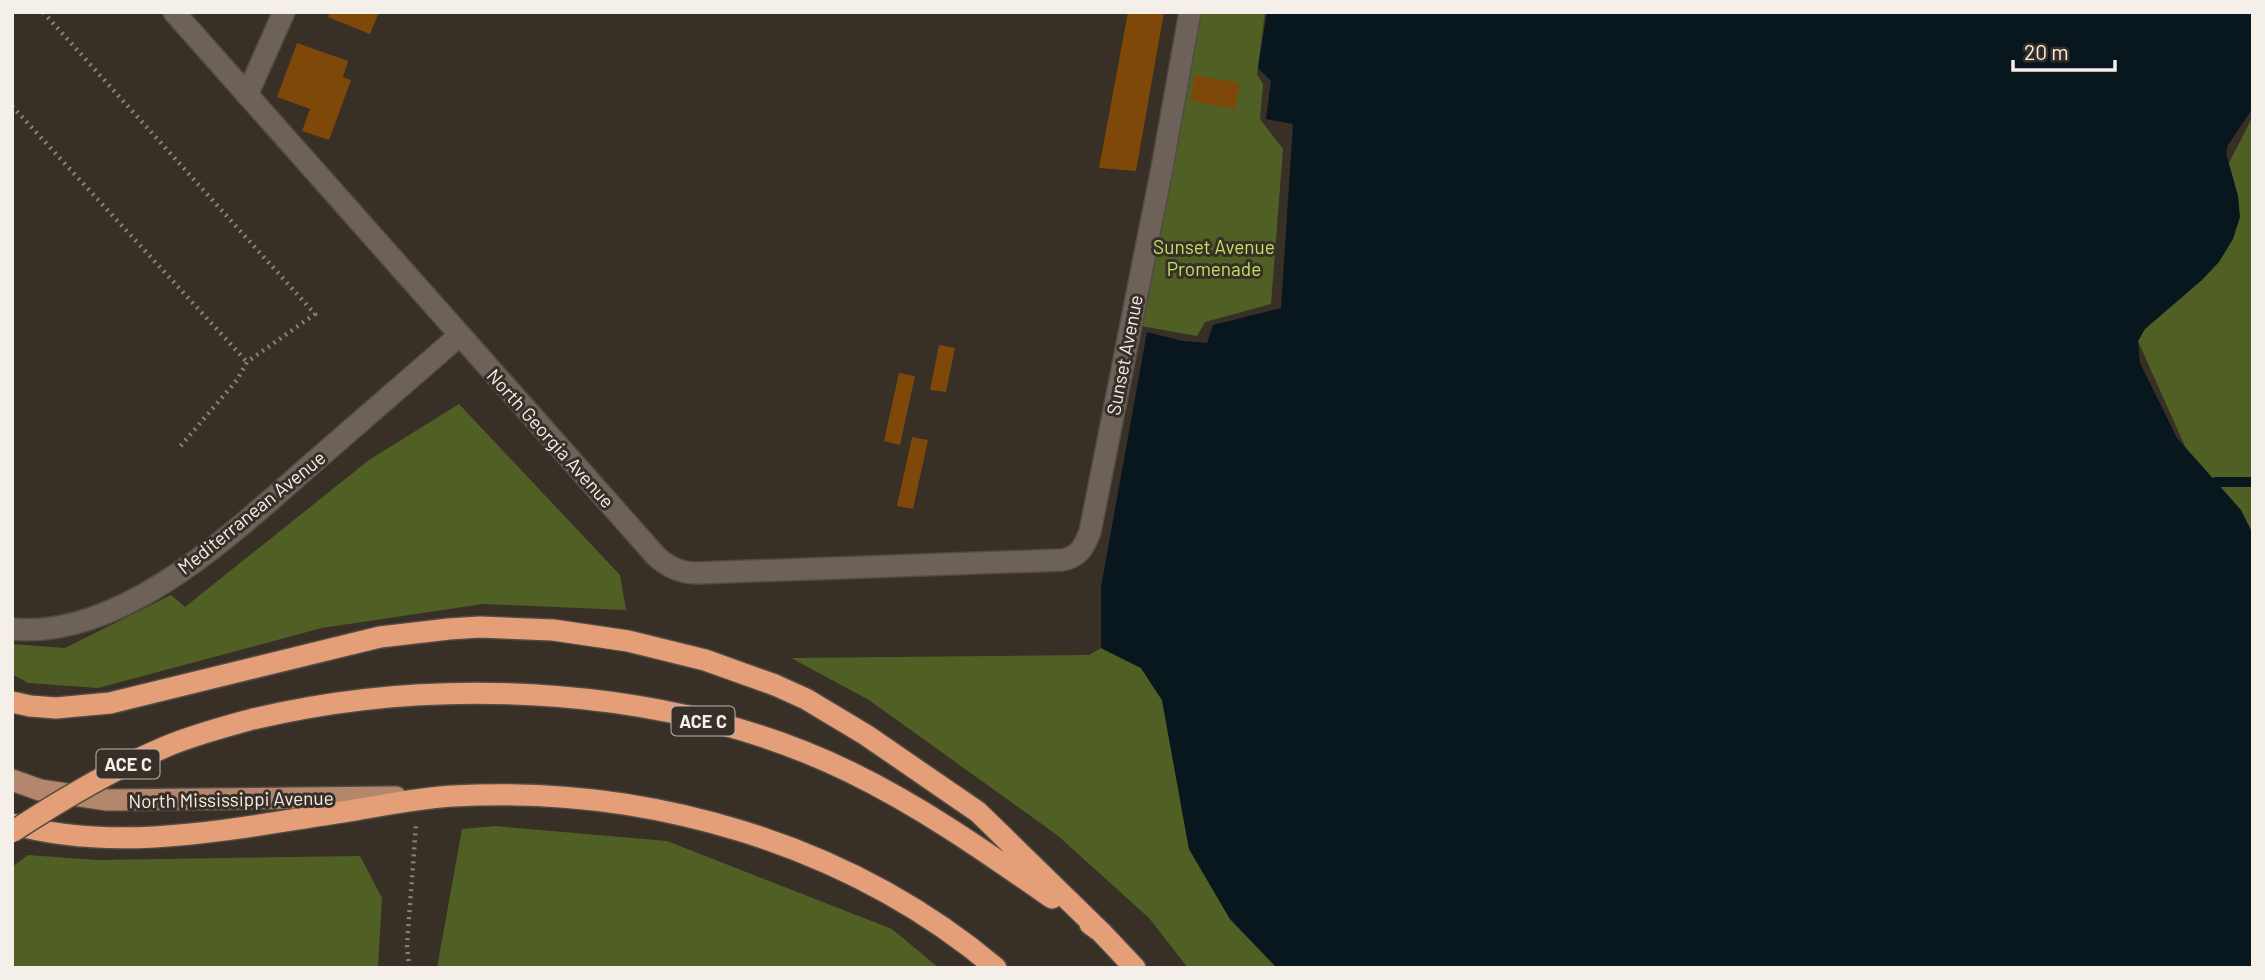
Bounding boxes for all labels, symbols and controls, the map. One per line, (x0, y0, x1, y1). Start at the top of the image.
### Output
scale bar (2013, 28, 2114, 72)
text: 20 m (2024, 39, 2069, 64)
park label: Sunset Avenue Promenade (1153, 235, 1275, 280)
street label: Sunset Avenue (1101, 293, 1147, 417)
street label: North Georgia Avenue (483, 364, 619, 512)
street label: Mediterranean Avenue (172, 445, 330, 579)
road number: ACE C (672, 706, 734, 736)
road number: ACE C (96, 750, 160, 778)
street label: North Mississippi Avenue (128, 786, 334, 812)

